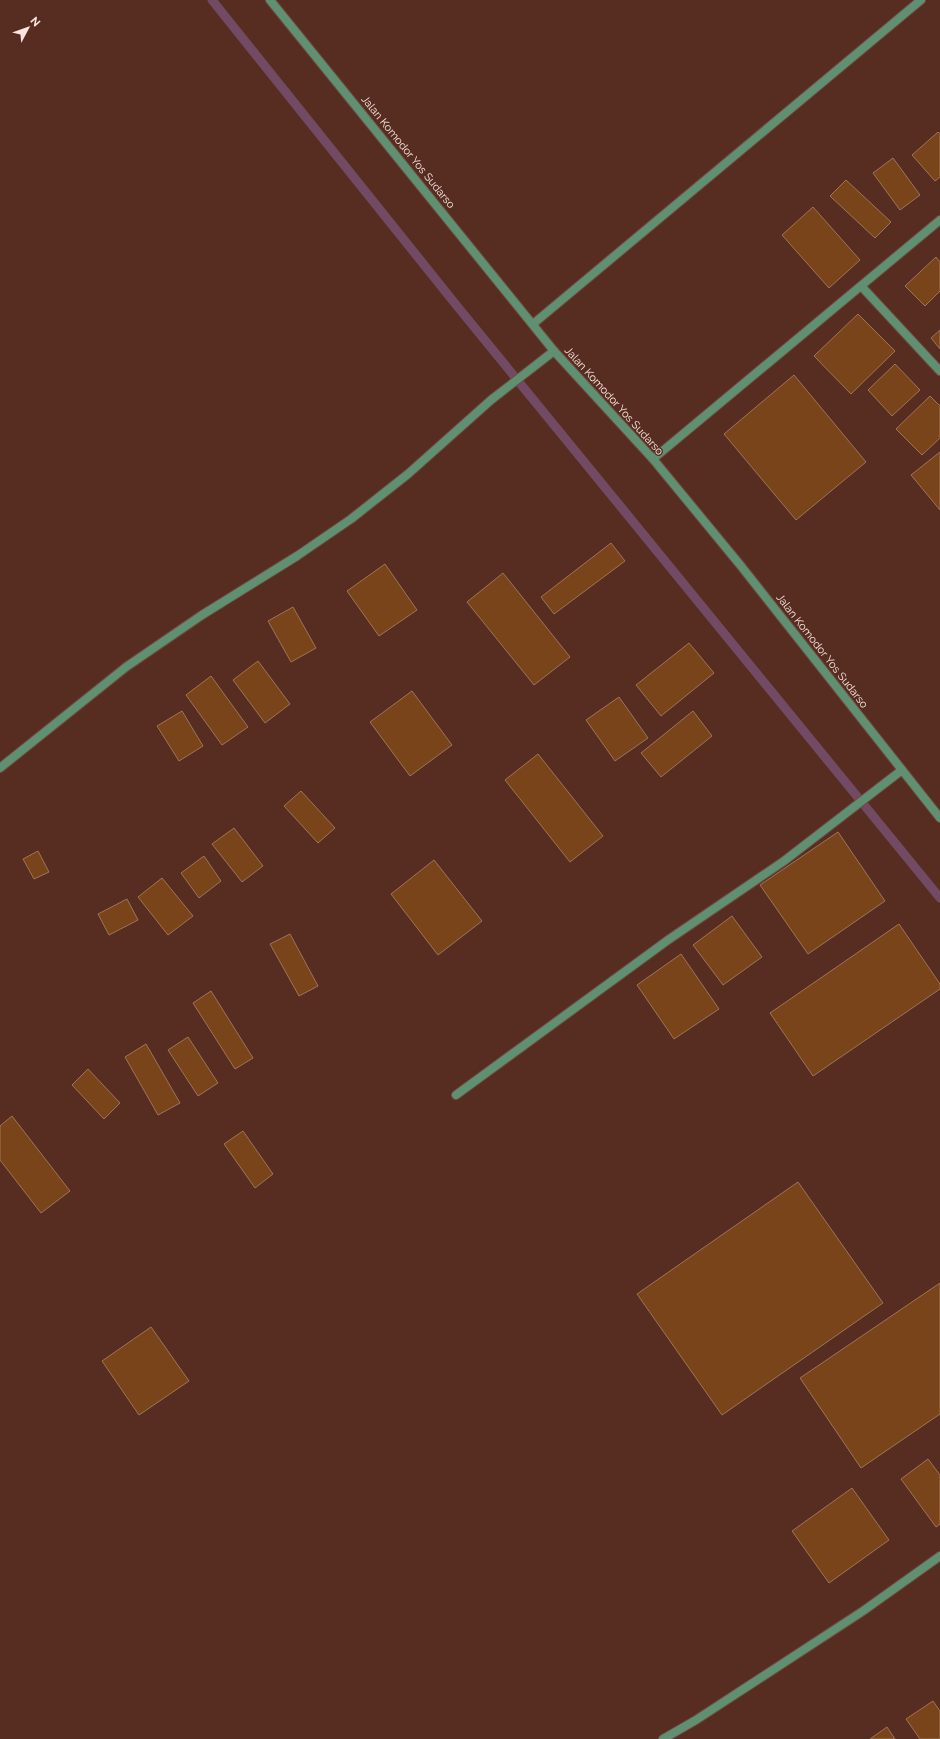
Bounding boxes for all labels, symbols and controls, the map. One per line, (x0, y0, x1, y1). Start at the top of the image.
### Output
north arrow (8, 8, 48, 48)
text: N (28, 14, 43, 29)
street label: Jalan Komodor Yos Sudarso (358, 93, 458, 211)
street label: Jalan Komodor Yos Sudarso (562, 344, 666, 458)
street label: Jalan Komodor Yos Sudarso (773, 591, 871, 711)

